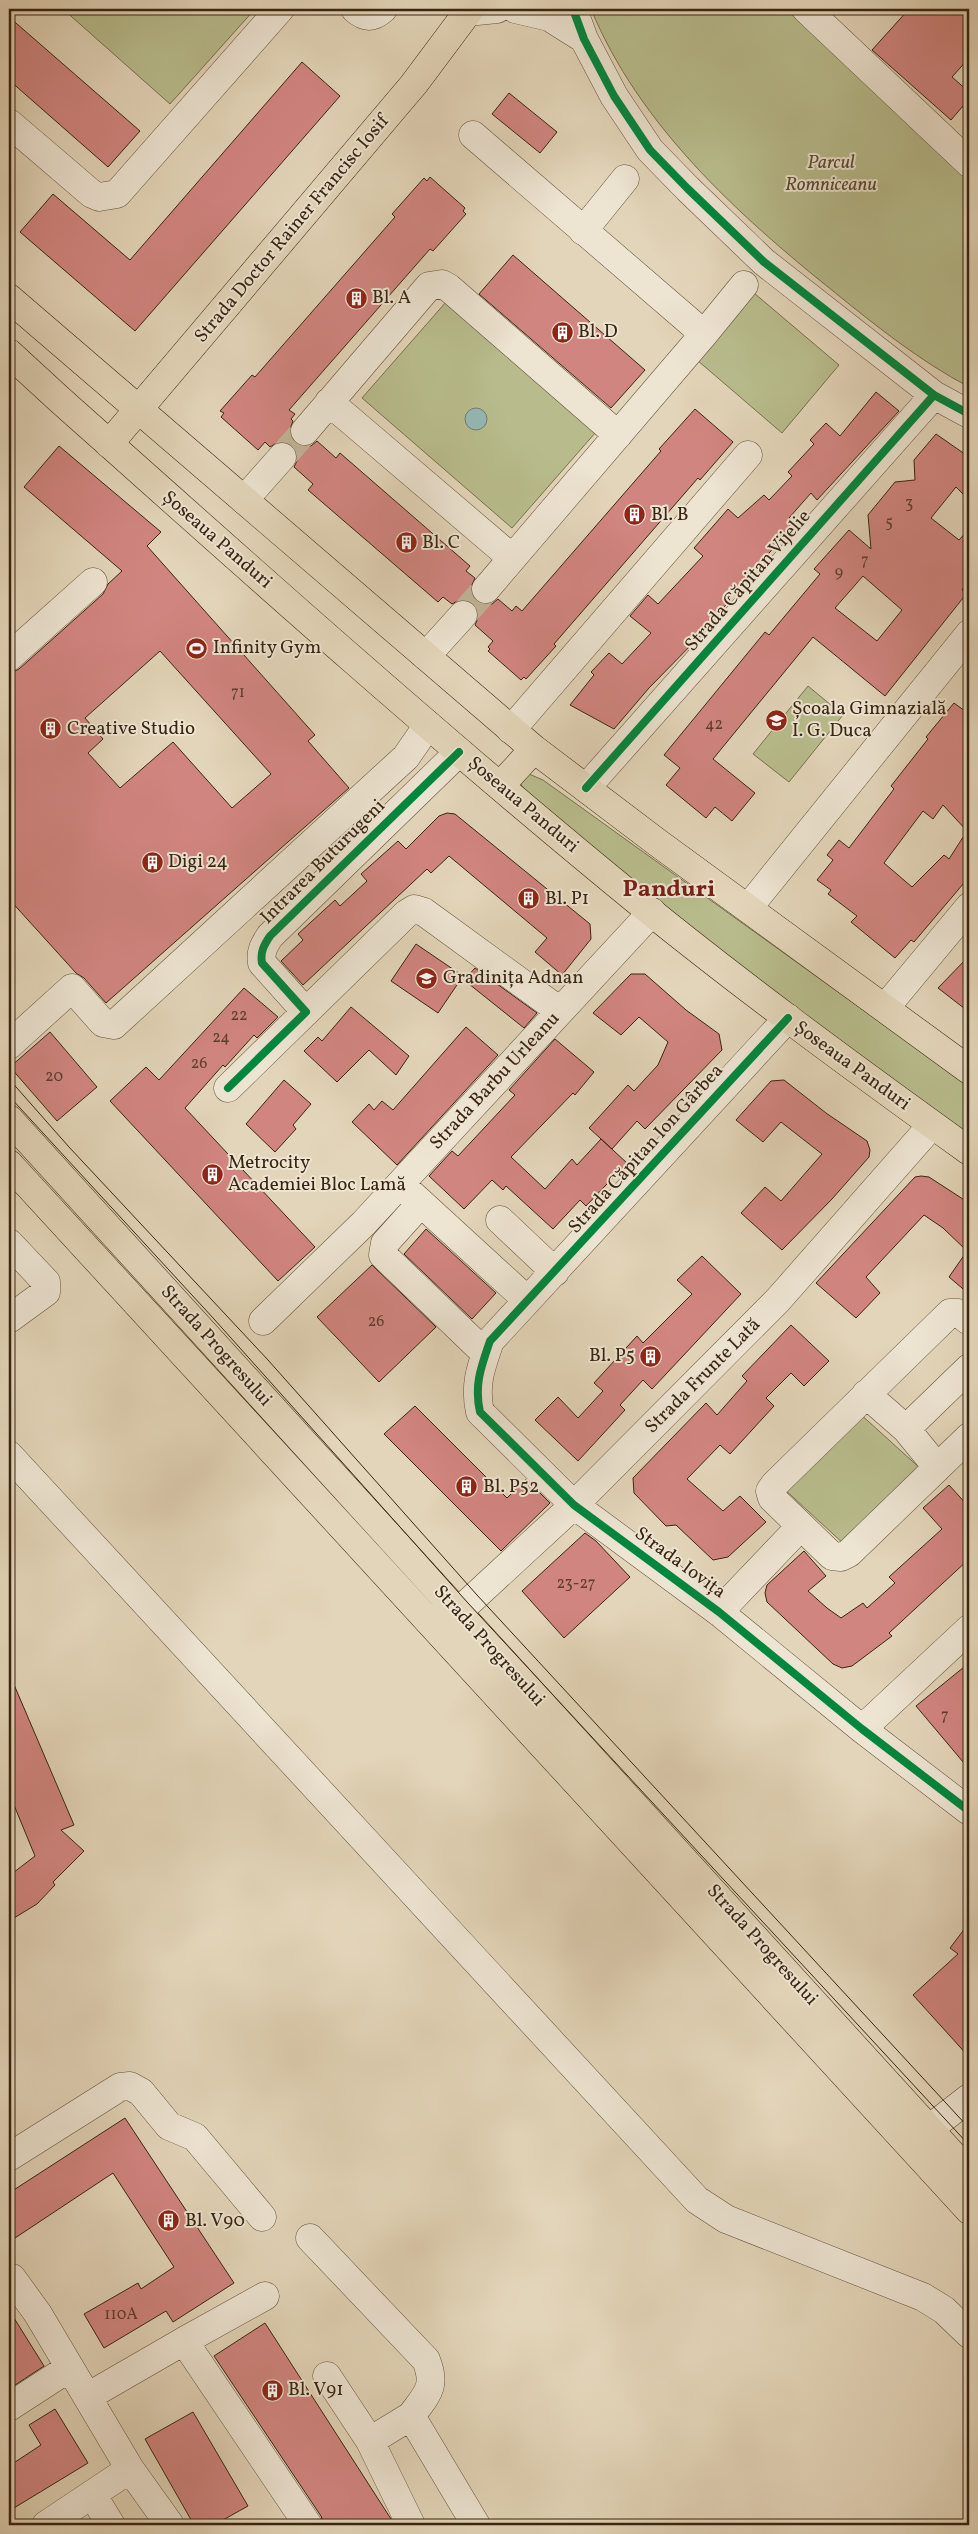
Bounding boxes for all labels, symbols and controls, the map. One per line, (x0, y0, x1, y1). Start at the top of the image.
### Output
street label: Strada Doctor Rainer Francisc Iosif (189, 108, 396, 349)
park label: Parcul Romniceanu (785, 150, 877, 198)
place label: Bl. A (372, 285, 411, 311)
building icon: Bl. A (344, 286, 368, 310)
place label: Bl. D (578, 319, 618, 345)
building icon: Bl. D (550, 320, 574, 344)
street label: Șoseaua Panduri (156, 485, 278, 595)
house number: 3 (905, 493, 913, 515)
place label: Bl. B (651, 502, 689, 528)
building icon: Bl. B (623, 503, 647, 527)
street label: Strada Căpitan Vijelie (679, 504, 817, 658)
house number: 5 (885, 512, 893, 534)
place label: Bl. C (422, 530, 460, 556)
building icon: Bl. C (394, 531, 418, 555)
house number: 7 (861, 550, 869, 572)
house number: 9 (835, 562, 843, 584)
place label: Infinity Gym (213, 635, 321, 661)
sports icon: Infinity Gym (185, 636, 209, 660)
house number: 71 (231, 682, 245, 704)
place label: Școala Gimnazială I. G. Duca (792, 696, 947, 744)
school or university icon: Școala Gimnazială I. G. Duca (764, 708, 788, 732)
house number: 42 (705, 714, 723, 736)
place label: Creative Studio (67, 716, 195, 742)
building icon: Creative Studio (39, 717, 63, 741)
street label: Șoseaua Panduri (462, 751, 584, 860)
street label: Intrarea Buturugeni (255, 794, 391, 930)
place label: Digi 24 (168, 849, 228, 875)
building icon: Digi 24 (140, 850, 164, 874)
district label: Panduri (622, 873, 716, 907)
place label: Bl. P1 (545, 886, 589, 912)
building icon: Bl. P1 (517, 887, 541, 911)
place label: Gradinița Adnan (443, 965, 584, 991)
school or university icon: Gradinița Adnan (415, 966, 439, 990)
house number: 22 (230, 1005, 248, 1027)
street label: Strada Barbu Urleanu (424, 1006, 566, 1156)
street label: Șoseaua Panduri (788, 1015, 916, 1117)
house number: 24 (212, 1027, 230, 1049)
house number: 26 (191, 1053, 207, 1075)
street label: Strada Căpitan Ion Gârbea (563, 1058, 729, 1240)
house number: 20 (45, 1066, 63, 1088)
place label: Metrocity Academiei Bloc Lamă (228, 1150, 406, 1198)
building icon: Metrocity Academiei Bloc Lamă (200, 1162, 224, 1186)
street label: Strada Progresului (154, 1280, 278, 1413)
house number: 26 (368, 1311, 384, 1333)
street label: Strada Frunte Lată (639, 1312, 767, 1440)
place label: Bl. P5 (589, 1343, 635, 1369)
building icon: Bl. P5 (639, 1344, 663, 1368)
place label: Bl. P52 (483, 1474, 539, 1500)
building icon: Bl. P52 (455, 1475, 479, 1499)
street label: Strada Iovița (629, 1521, 731, 1605)
house number: 23-27 (557, 1573, 596, 1595)
street label: Strada Progresului (427, 1580, 551, 1713)
house number: 7 (941, 1705, 949, 1727)
street label: Strada Progresului (700, 1879, 824, 2012)
place label: Bl. V90 (185, 2208, 245, 2234)
building icon: Bl. V90 (157, 2209, 181, 2233)
house number: 110A (104, 2304, 138, 2326)
place label: Bl. V91 (288, 2377, 344, 2403)
building icon: Bl. V91 (260, 2378, 284, 2402)

